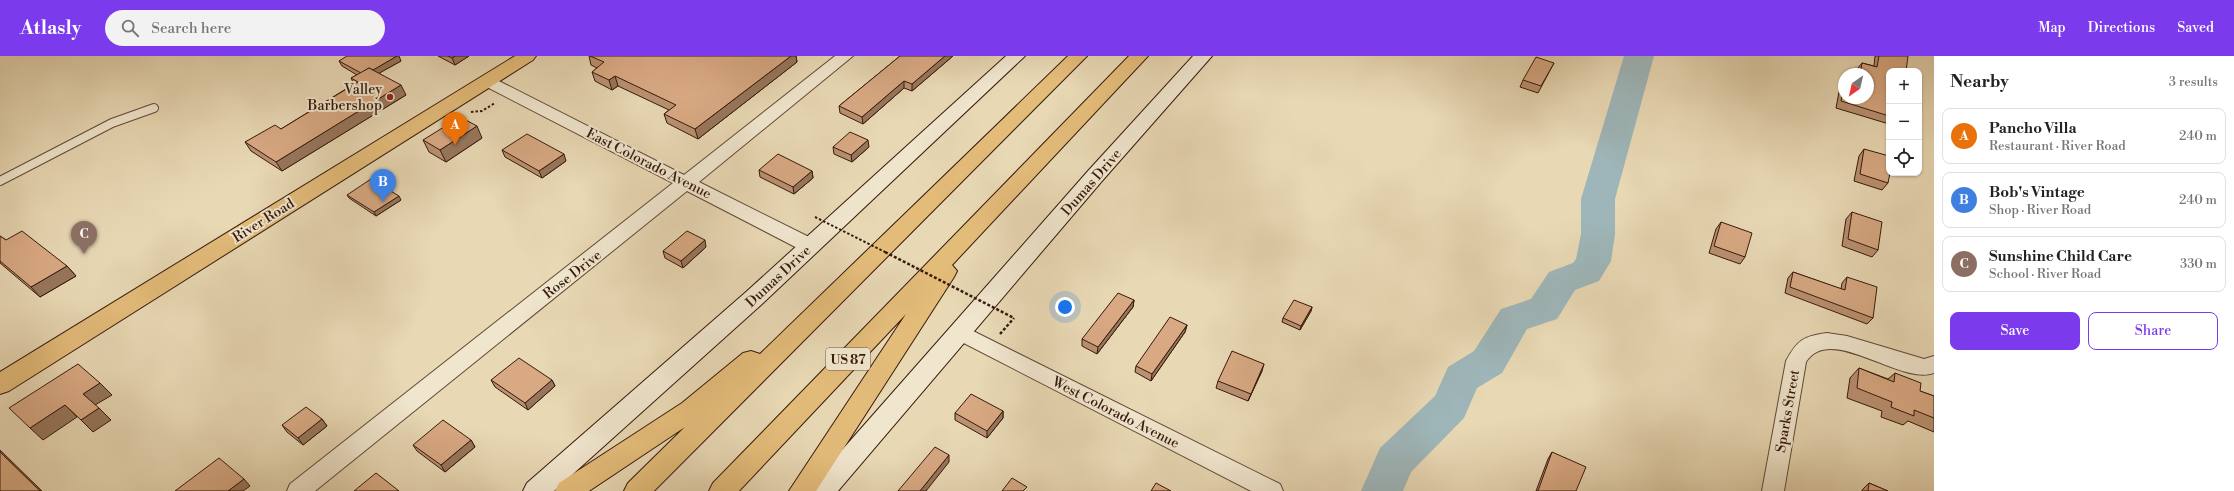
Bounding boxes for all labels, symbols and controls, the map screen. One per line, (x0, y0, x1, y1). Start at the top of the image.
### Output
search box (105, 10, 385, 46)
text: Atlasly (20, 16, 81, 40)
icon: search (119, 17, 141, 39)
text: Search here (151, 19, 231, 38)
text: Map (2038, 19, 2066, 37)
text: Directions (2088, 19, 2155, 37)
text: Saved (2177, 19, 2214, 37)
north arrow (1838, 68, 1874, 104)
map controls (1886, 68, 1922, 176)
button: + (1886, 68, 1922, 104)
text: Nearby (1950, 71, 2009, 93)
text: 3 results (2169, 74, 2218, 90)
place label: Valley Barbershop (307, 81, 382, 115)
marker: Valley Barbershop (385, 92, 395, 102)
button: − (1886, 104, 1922, 140)
pin: A (442, 112, 468, 145)
text: Pancho Villa (1989, 119, 2077, 138)
street label: East Colorado Avenue (583, 124, 714, 203)
text: A (1959, 128, 1969, 144)
text: 240 m (2179, 128, 2217, 144)
text: Restaurant · River Road (1989, 138, 2126, 154)
button: locate (1886, 140, 1922, 176)
street label: Dumas Drive (1058, 145, 1126, 220)
pin: B (370, 169, 396, 202)
text: Bob's Vintage (1989, 183, 2085, 202)
text: B (1959, 192, 1969, 208)
text: 240 m (2179, 192, 2217, 208)
street label: River Road (229, 195, 298, 247)
text: Shop · River Road (1989, 202, 2091, 218)
pin: C (71, 221, 97, 254)
street label: Dumas Drive (742, 242, 815, 312)
street label: Rose Drive (540, 246, 605, 303)
text: Sunshine Child Care (1989, 247, 2132, 266)
text: C (1959, 256, 1969, 272)
text: 330 m (2180, 256, 2217, 272)
text: School · River Road (1989, 266, 2101, 282)
your location (1055, 297, 1075, 317)
button: Save (1950, 312, 2080, 350)
button: Share (2088, 312, 2218, 350)
road number: US 87 (826, 348, 870, 370)
street label: Sparks Street (1772, 368, 1804, 454)
street label: West Colorado Avenue (1048, 373, 1182, 453)

